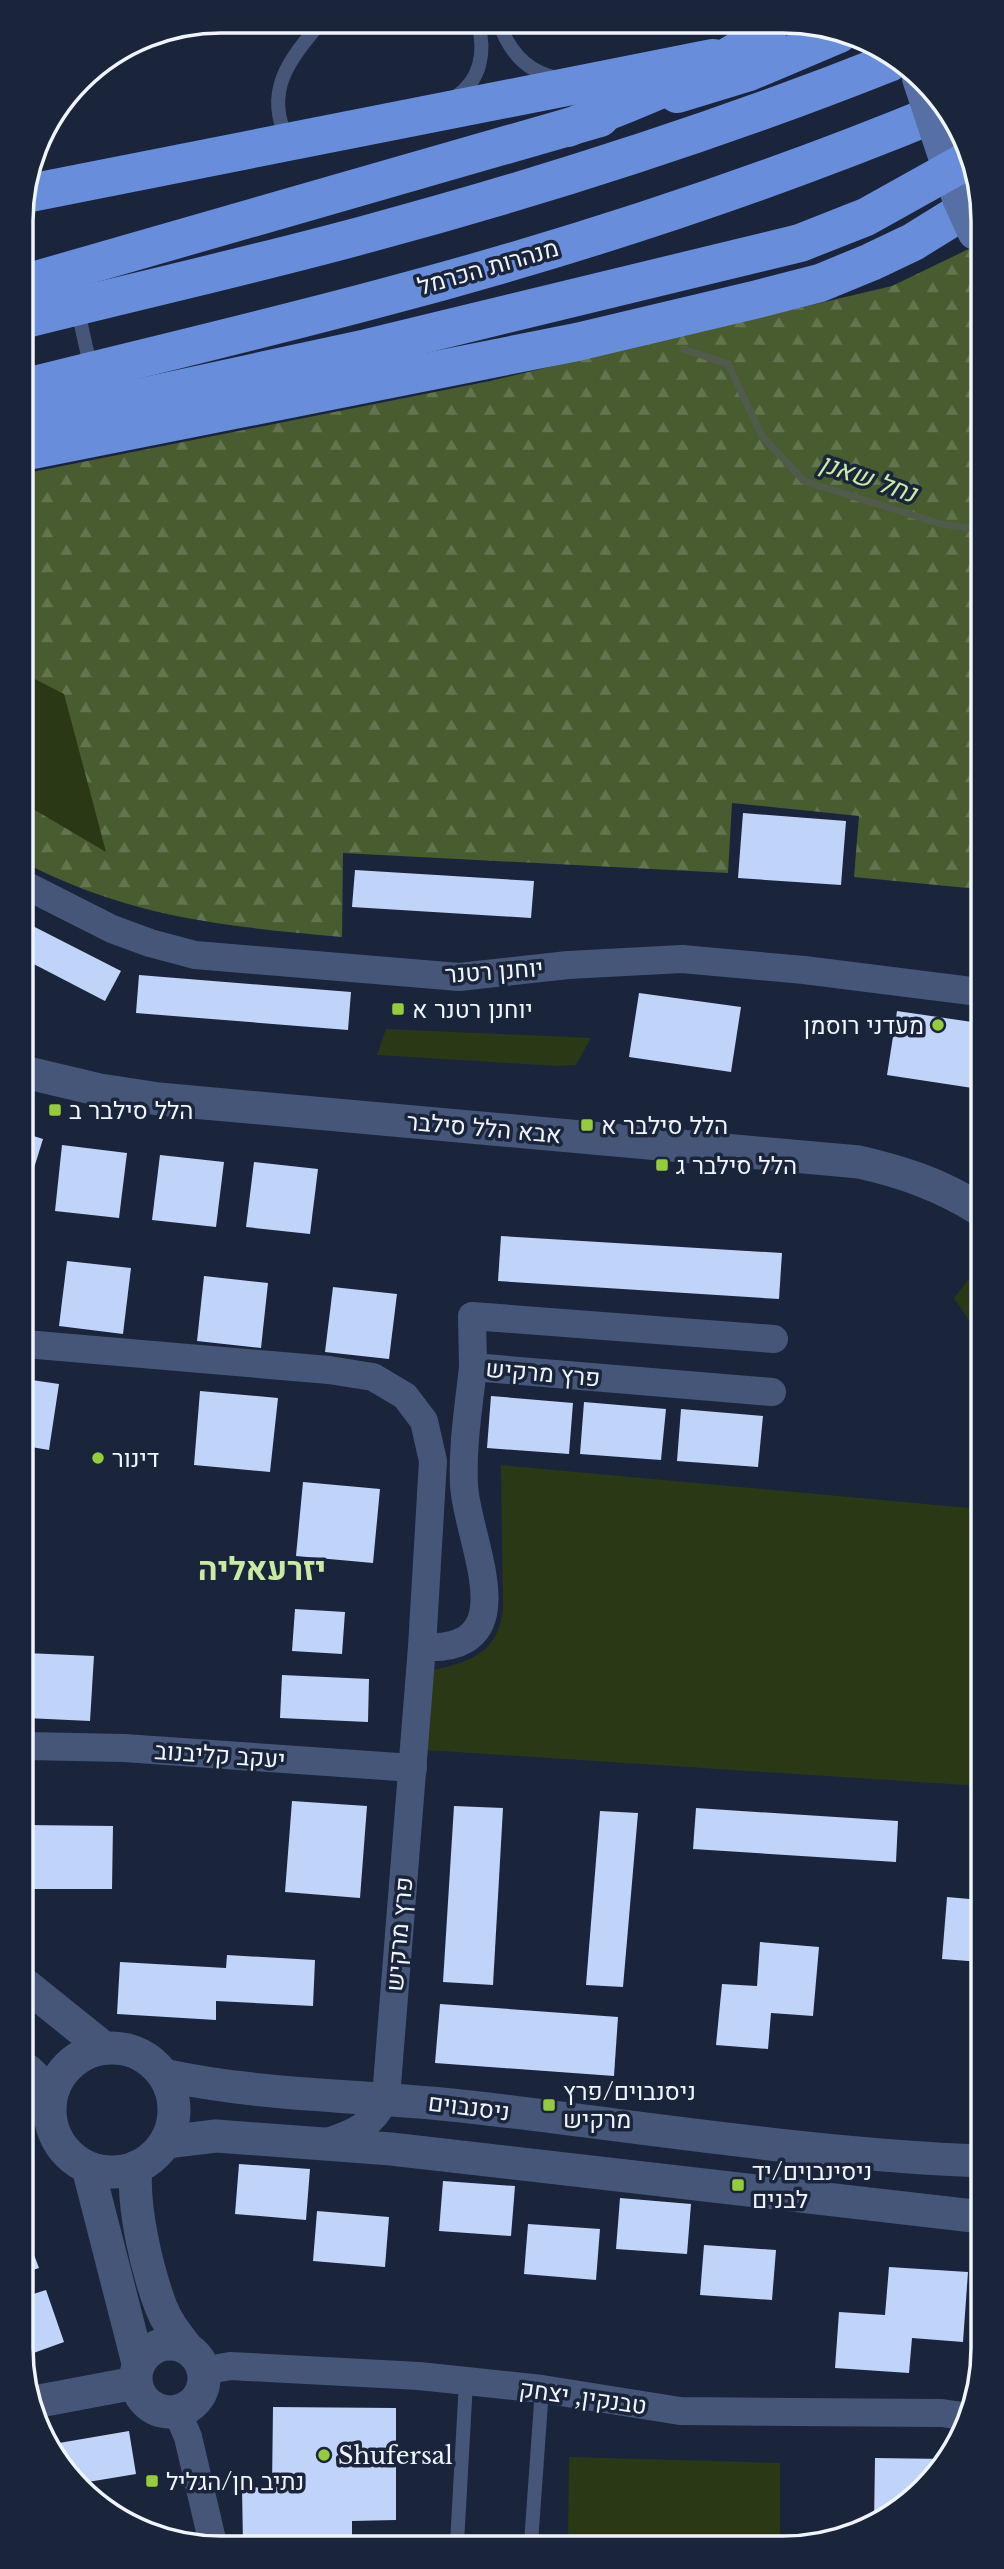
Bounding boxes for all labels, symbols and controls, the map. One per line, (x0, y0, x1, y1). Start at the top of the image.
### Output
street label: מנהרות הכרמל (414, 233, 562, 301)
water label: נחל שאנן (816, 447, 922, 510)
street label: יוחנן רטנר (444, 953, 544, 989)
place label: יוחנן רטנר א (412, 995, 533, 1024)
marker: יוחנן רטנר א (390, 1001, 406, 1017)
place label: מעדני רוסמן (803, 1011, 924, 1040)
marker: מעדני רוסמן (930, 1017, 946, 1033)
place label: הלל סילבר ב (69, 1096, 193, 1125)
marker: הלל סילבר ב (47, 1102, 63, 1118)
street label: אבא הלל סילבר (405, 1107, 563, 1149)
place label: הלל סילבר א (601, 1111, 728, 1140)
marker: הלל סילבר א (579, 1117, 595, 1133)
place label: הלל סילבר ג (676, 1151, 797, 1180)
marker: הלל סילבר ג (654, 1157, 670, 1173)
street label: פרץ מרקיש (485, 1354, 601, 1392)
place label: דינור (112, 1444, 159, 1473)
marker: דינור (90, 1450, 106, 1466)
district label: יזרעאליה (198, 1549, 326, 1589)
street label: יעקב קליבנוב (154, 1736, 286, 1774)
street label: פרץ מרקיש (380, 1876, 418, 1992)
place label: ניסנבוים/פרץ מרקיש (563, 2077, 696, 2134)
street label: ניסנבוים (426, 2088, 512, 2126)
marker: ניסנבוים/פרץ מרקיש (541, 2097, 557, 2113)
place label: ניסינבוים/יד לבנים (752, 2157, 872, 2214)
marker: ניסינבוים/יד לבנים (730, 2177, 746, 2193)
street label: טבנקין, יצחק (517, 2374, 649, 2420)
place label: Shufersal (338, 2441, 453, 2470)
marker: Shufersal (316, 2447, 332, 2463)
place label: נתיב חן/הגליל (166, 2467, 304, 2496)
marker: נתיב חן/הגליל (144, 2473, 160, 2489)

